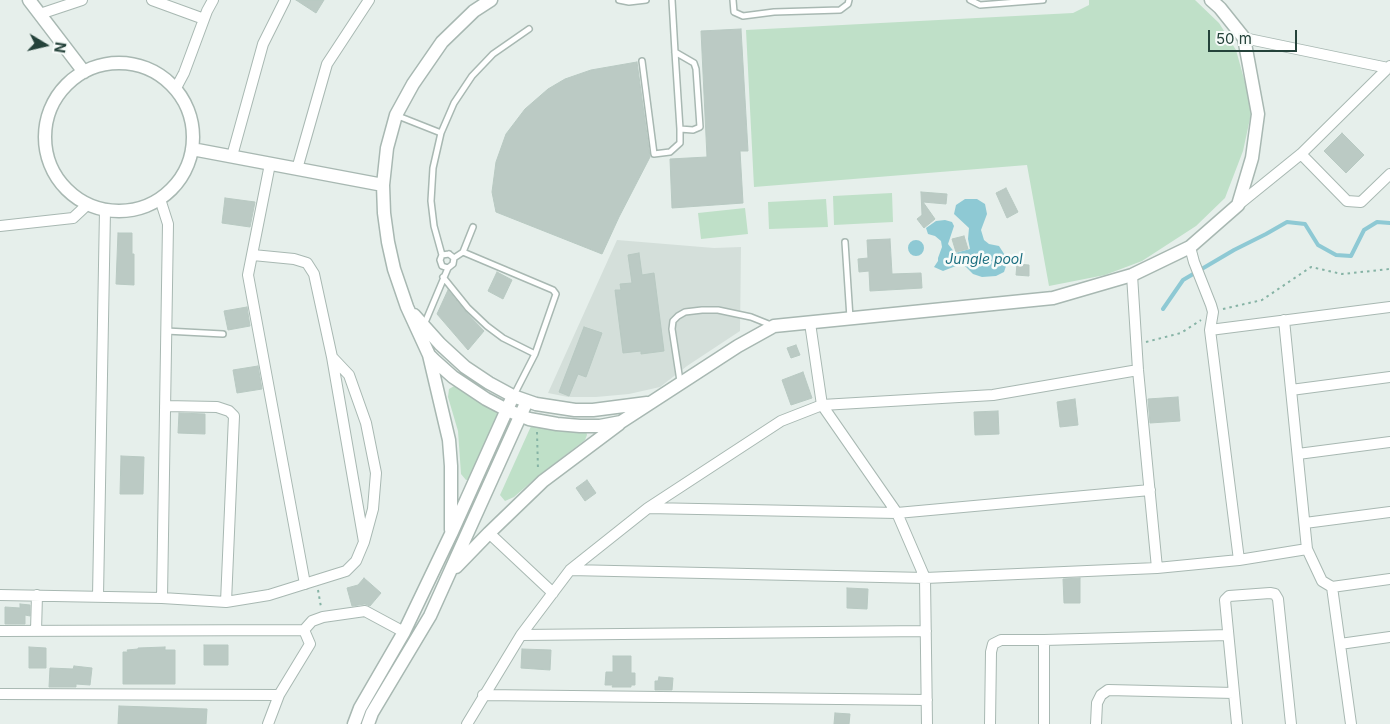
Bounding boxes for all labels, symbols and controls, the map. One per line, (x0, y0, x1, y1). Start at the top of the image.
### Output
north arrow (20, 20, 70, 70)
scale bar (1210, 20, 1299, 52)
text: 50 m (1216, 29, 1252, 48)
text: N (51, 41, 70, 54)
water label: Jungle pool (945, 252, 1023, 268)

